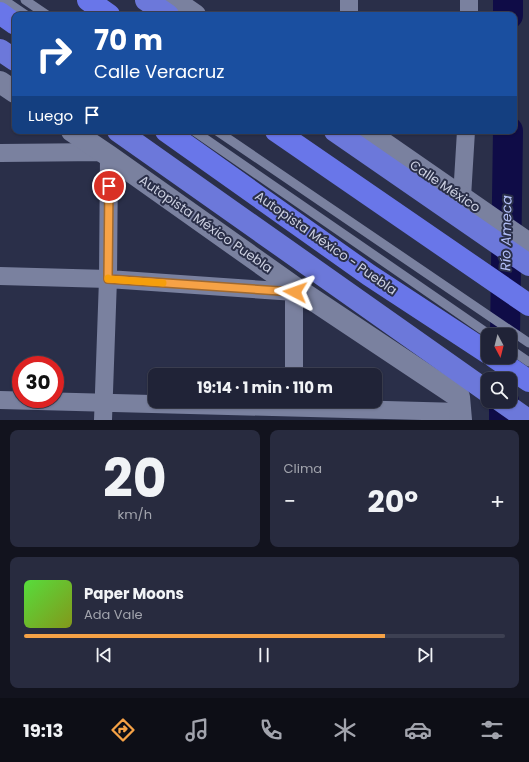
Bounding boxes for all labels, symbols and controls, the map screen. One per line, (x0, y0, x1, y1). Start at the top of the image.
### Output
text: 70 m (94, 21, 163, 60)
icon: right (28, 28, 80, 80)
text: Calle Veracruz (94, 59, 224, 84)
icon: arrive (81, 104, 103, 126)
text: Luego (28, 105, 73, 126)
street label: Calle México (406, 155, 484, 217)
pin (92, 169, 126, 203)
street label: Autopista México Puebla (135, 171, 277, 277)
icon: arrive (98, 175, 120, 197)
street label: Autopista México - Puebla (251, 187, 401, 299)
water label: Río Ameca (495, 195, 517, 271)
position arrow (274, 271, 316, 313)
north arrow (481, 328, 517, 364)
map controls (481, 328, 517, 408)
speed limit sign: 30 (12, 356, 64, 408)
button: search (481, 372, 517, 408)
text: 19:14 · 1 min · 110 m (197, 377, 333, 398)
text: 20 (103, 442, 167, 515)
text: Clima (284, 459, 322, 478)
text: 20° (368, 480, 418, 523)
text: − (284, 486, 296, 517)
text: + (490, 486, 505, 517)
text: km/h (117, 505, 152, 524)
text: Paper Moons (84, 583, 184, 604)
text: Ada Vale (84, 605, 143, 624)
icon: previous (93, 644, 115, 666)
icon: pause (253, 644, 275, 666)
icon: next (414, 644, 436, 666)
icon: directions (109, 716, 137, 744)
icon: music (183, 716, 211, 744)
icon: phone (257, 716, 285, 744)
icon: climate (331, 716, 359, 744)
icon: car (404, 716, 432, 744)
icon: filters (478, 716, 506, 744)
text: 19:13 (23, 718, 63, 743)

